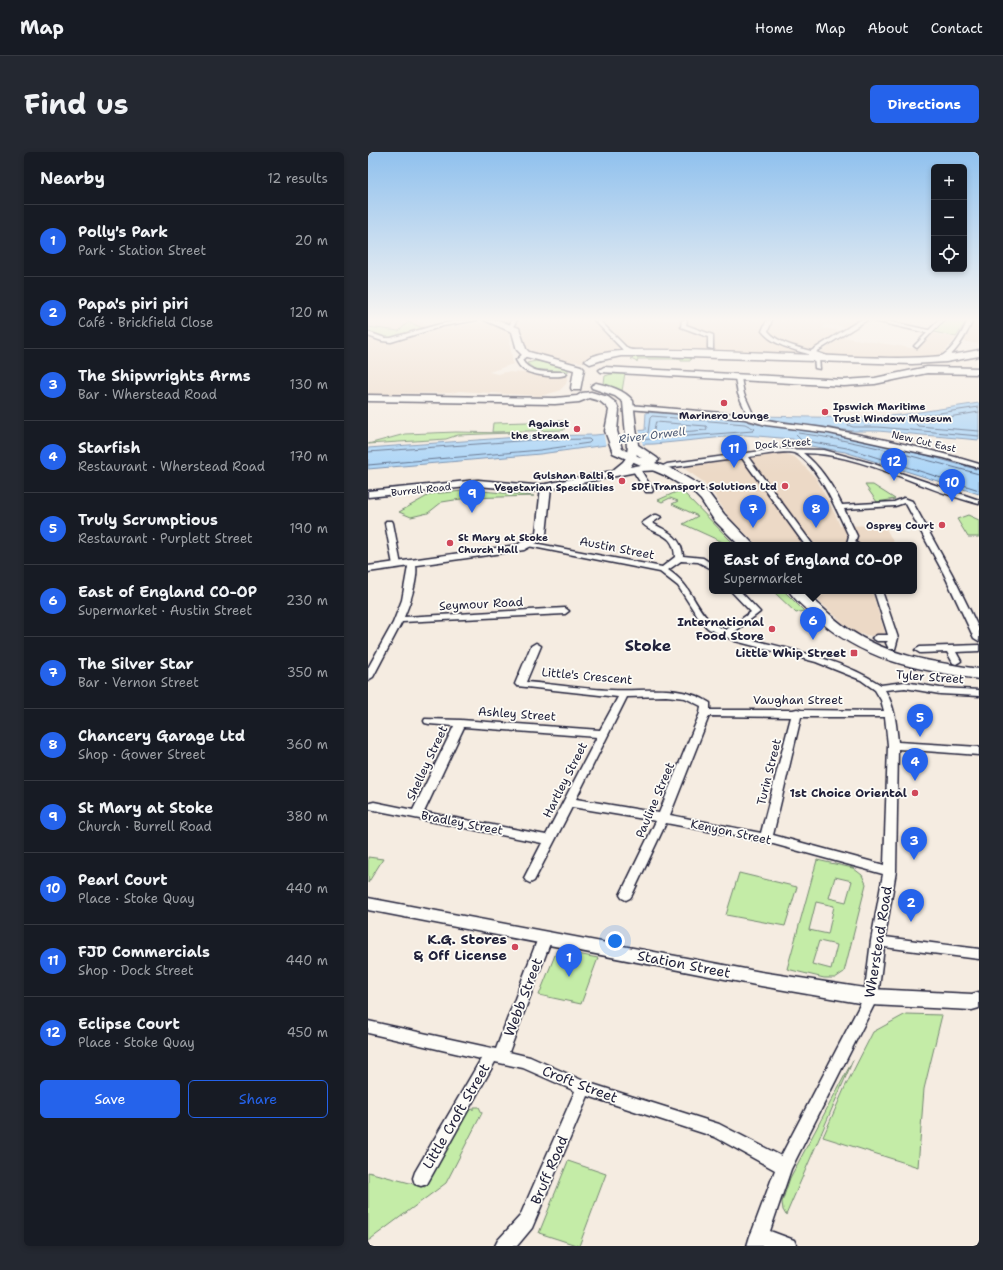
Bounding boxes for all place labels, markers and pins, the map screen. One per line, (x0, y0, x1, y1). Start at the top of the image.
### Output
marker: Marinero Lounge (719, 398, 729, 408)
place label: Ipswich Maritime Trust Window Museum (833, 400, 952, 425)
marker: Ipswich Maritime Trust Window Museum (820, 407, 830, 417)
place label: Marinero Lounge (679, 409, 769, 422)
place label: Against the stream (511, 417, 569, 442)
marker: Against the stream (572, 424, 582, 434)
pin: 11 (721, 435, 747, 468)
pin: 12 (881, 448, 907, 481)
place label: Gulshan Balti & Vegetarian Specialities (494, 469, 614, 494)
pin: 10 (939, 469, 965, 502)
marker: Gulshan Balti & Vegetarian Specialities (617, 476, 627, 486)
pin: 9 (459, 480, 485, 513)
place label: SDF Transport Solutions Ltd (631, 480, 777, 493)
marker: SDF Transport Solutions Ltd (780, 481, 790, 491)
pin: 7 (740, 495, 766, 528)
pin: 8 (803, 495, 829, 528)
place label: Osprey Court (866, 519, 934, 532)
marker: Osprey Court (937, 520, 947, 530)
place label: St Mary at Stoke Church Hall (458, 531, 548, 556)
marker: St Mary at Stoke Church Hall (445, 538, 455, 548)
pin: 6 (800, 607, 826, 640)
place label: International Food Store (677, 614, 764, 644)
marker: International Food Store (767, 624, 777, 634)
place label: Little Whip Street (735, 645, 846, 661)
marker: Little Whip Street (849, 648, 859, 658)
pin: 5 (907, 704, 933, 737)
pin: 4 (902, 748, 928, 781)
place label: 1st Choice Oriental (790, 785, 907, 801)
marker: 1st Choice Oriental (910, 788, 920, 798)
pin: 3 (901, 827, 927, 860)
pin: 2 (898, 889, 924, 922)
place label: K.G. Stores & Off License (413, 930, 507, 964)
marker: K.G. Stores & Off License (510, 942, 520, 952)
pin: 1 (556, 944, 582, 977)

